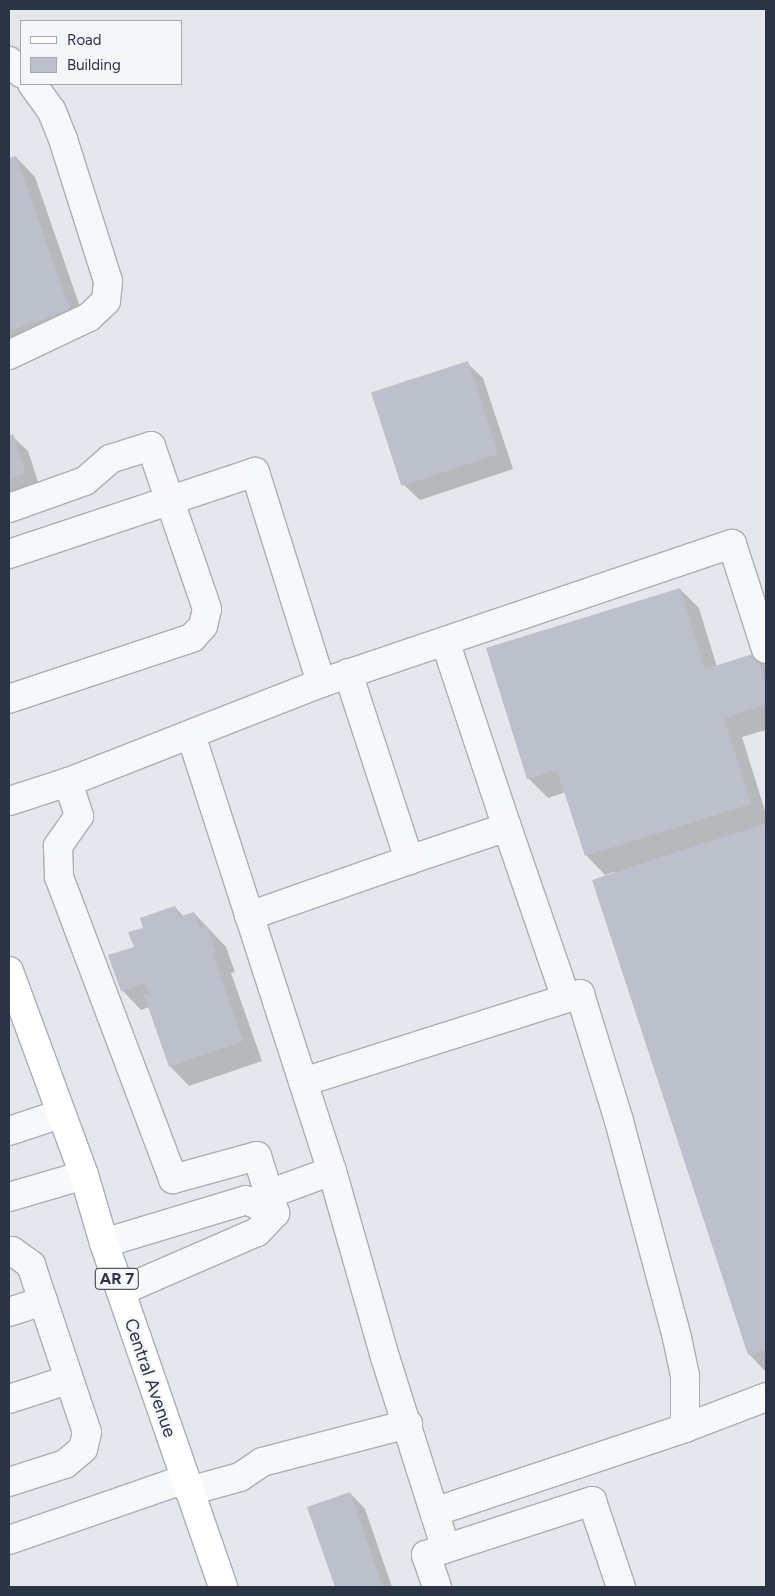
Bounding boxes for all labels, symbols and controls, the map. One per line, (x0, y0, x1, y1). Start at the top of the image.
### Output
legend (20, 20, 182, 85)
text: Road (67, 31, 102, 49)
text: Building (67, 56, 121, 74)
road number: AR 7 (94, 1266, 140, 1292)
street label: Central Avenue (120, 1316, 180, 1440)

